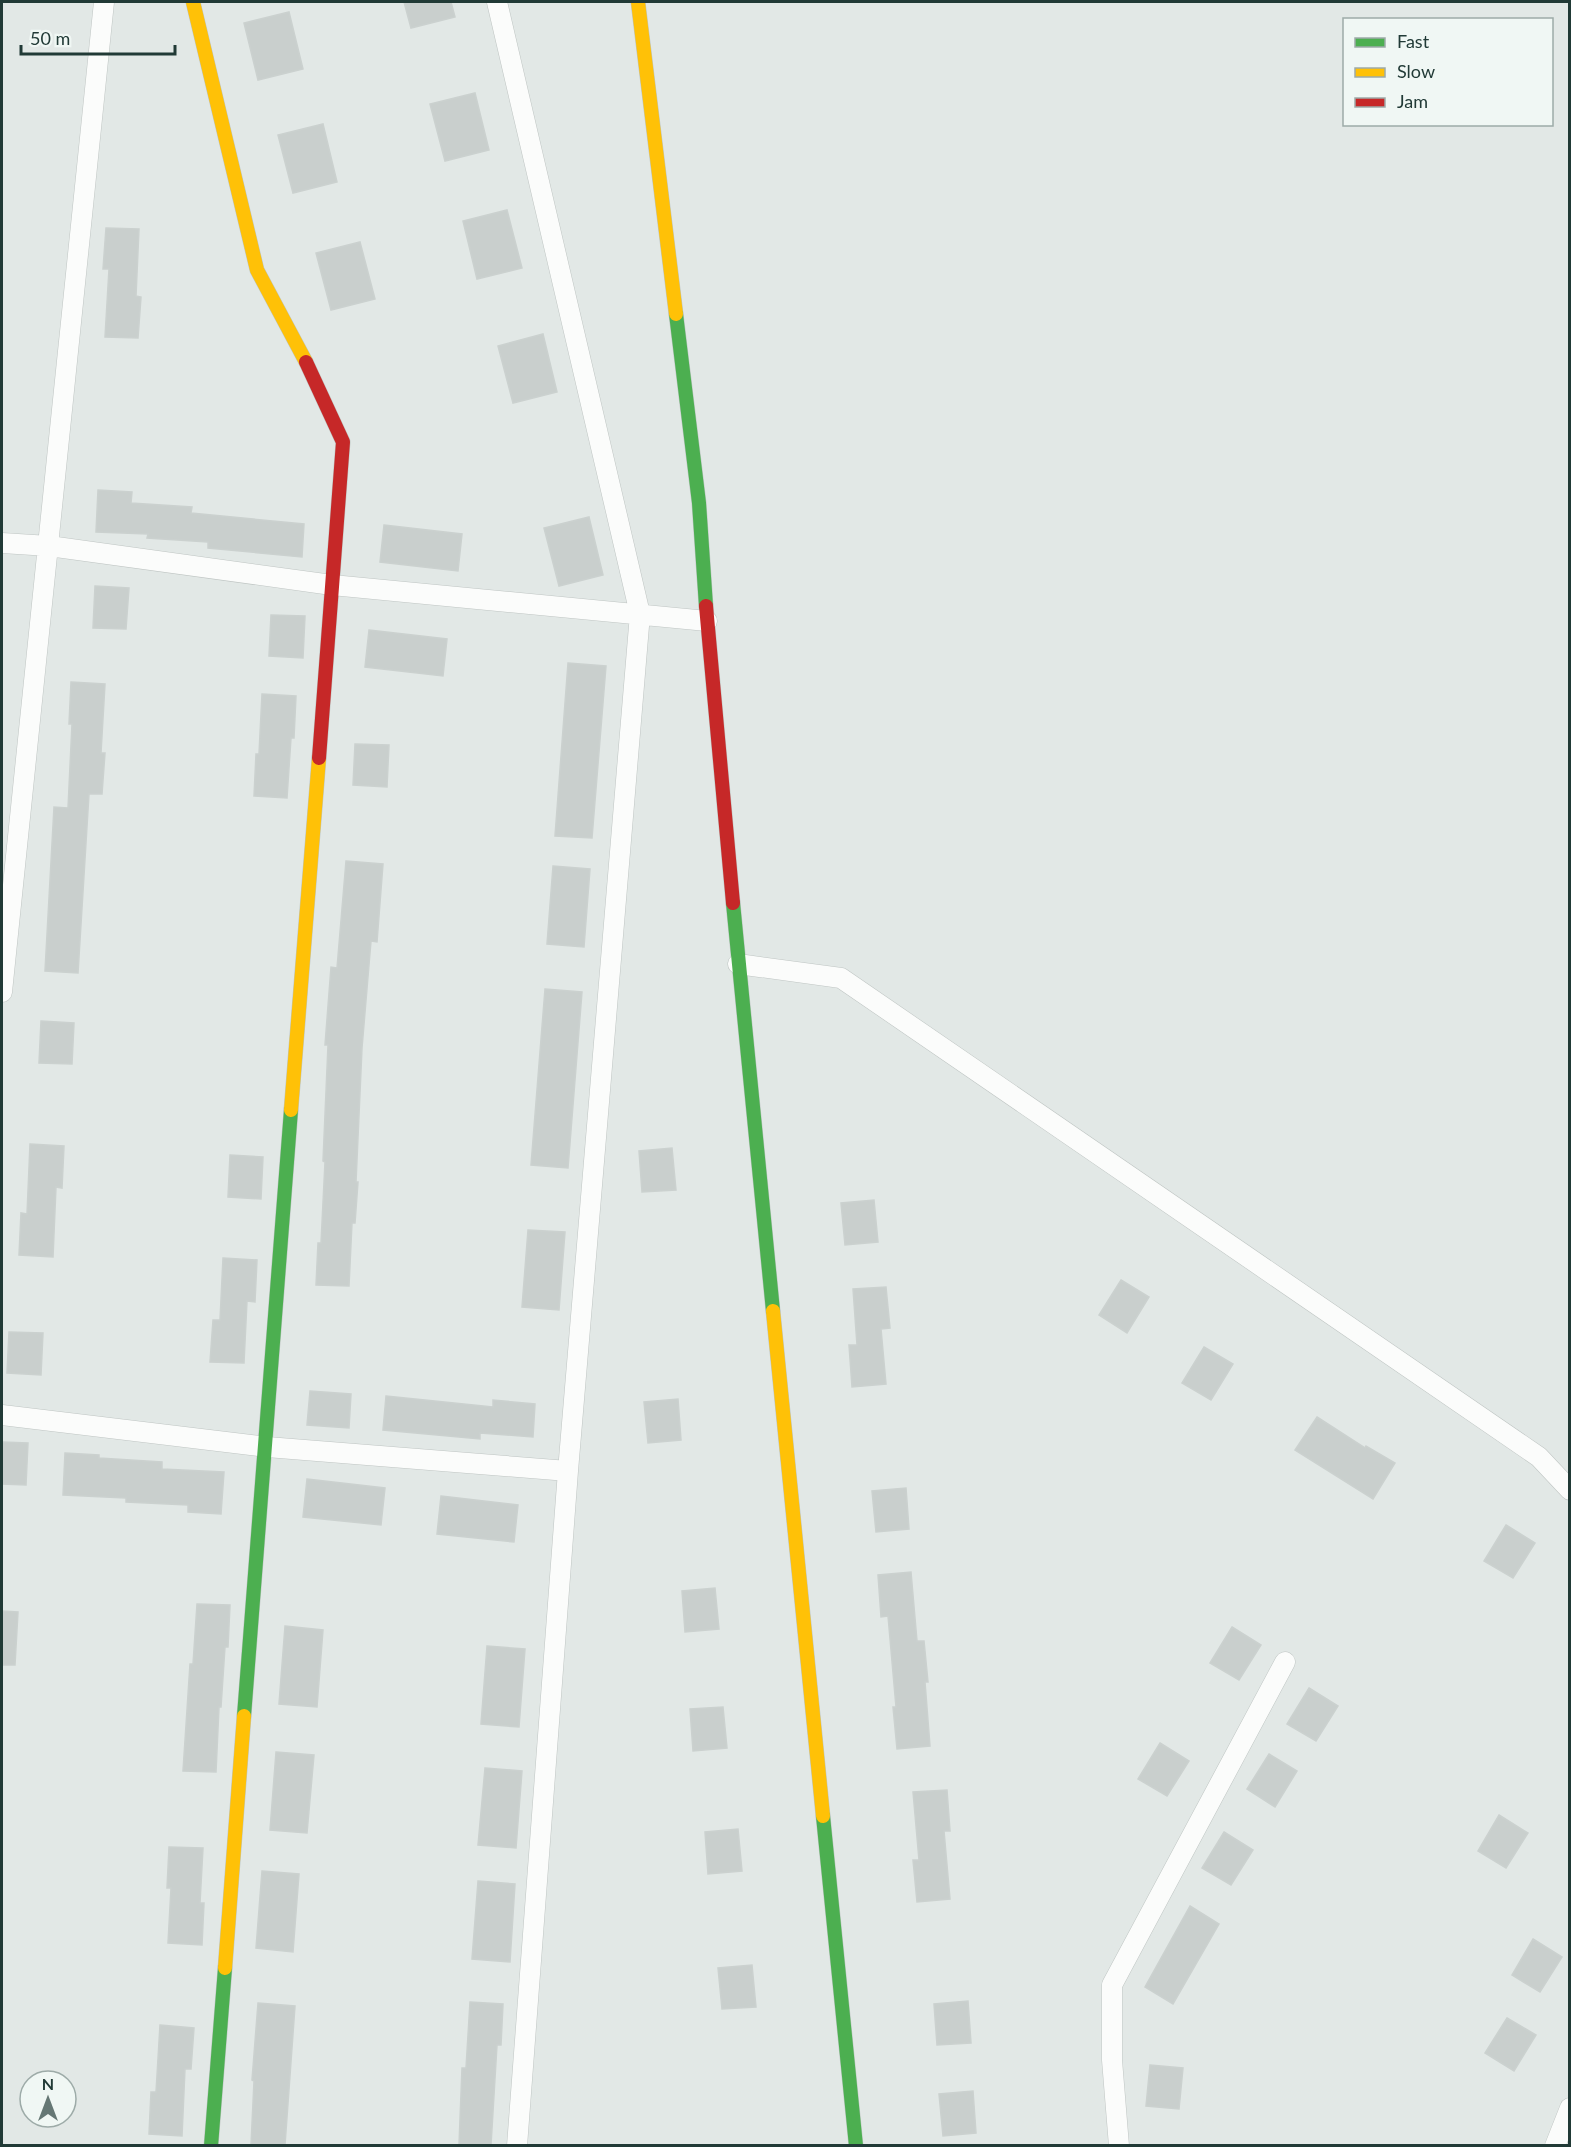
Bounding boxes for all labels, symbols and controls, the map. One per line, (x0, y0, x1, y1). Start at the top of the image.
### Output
scale bar (21, 18, 176, 56)
legend (1343, 18, 1553, 126)
text: 50 m (30, 27, 70, 49)
text: Fast (1397, 30, 1430, 52)
text: Slow (1397, 60, 1435, 82)
text: Jam (1397, 90, 1428, 112)
north arrow (18, 2069, 78, 2129)
text: N (42, 2074, 54, 2093)

